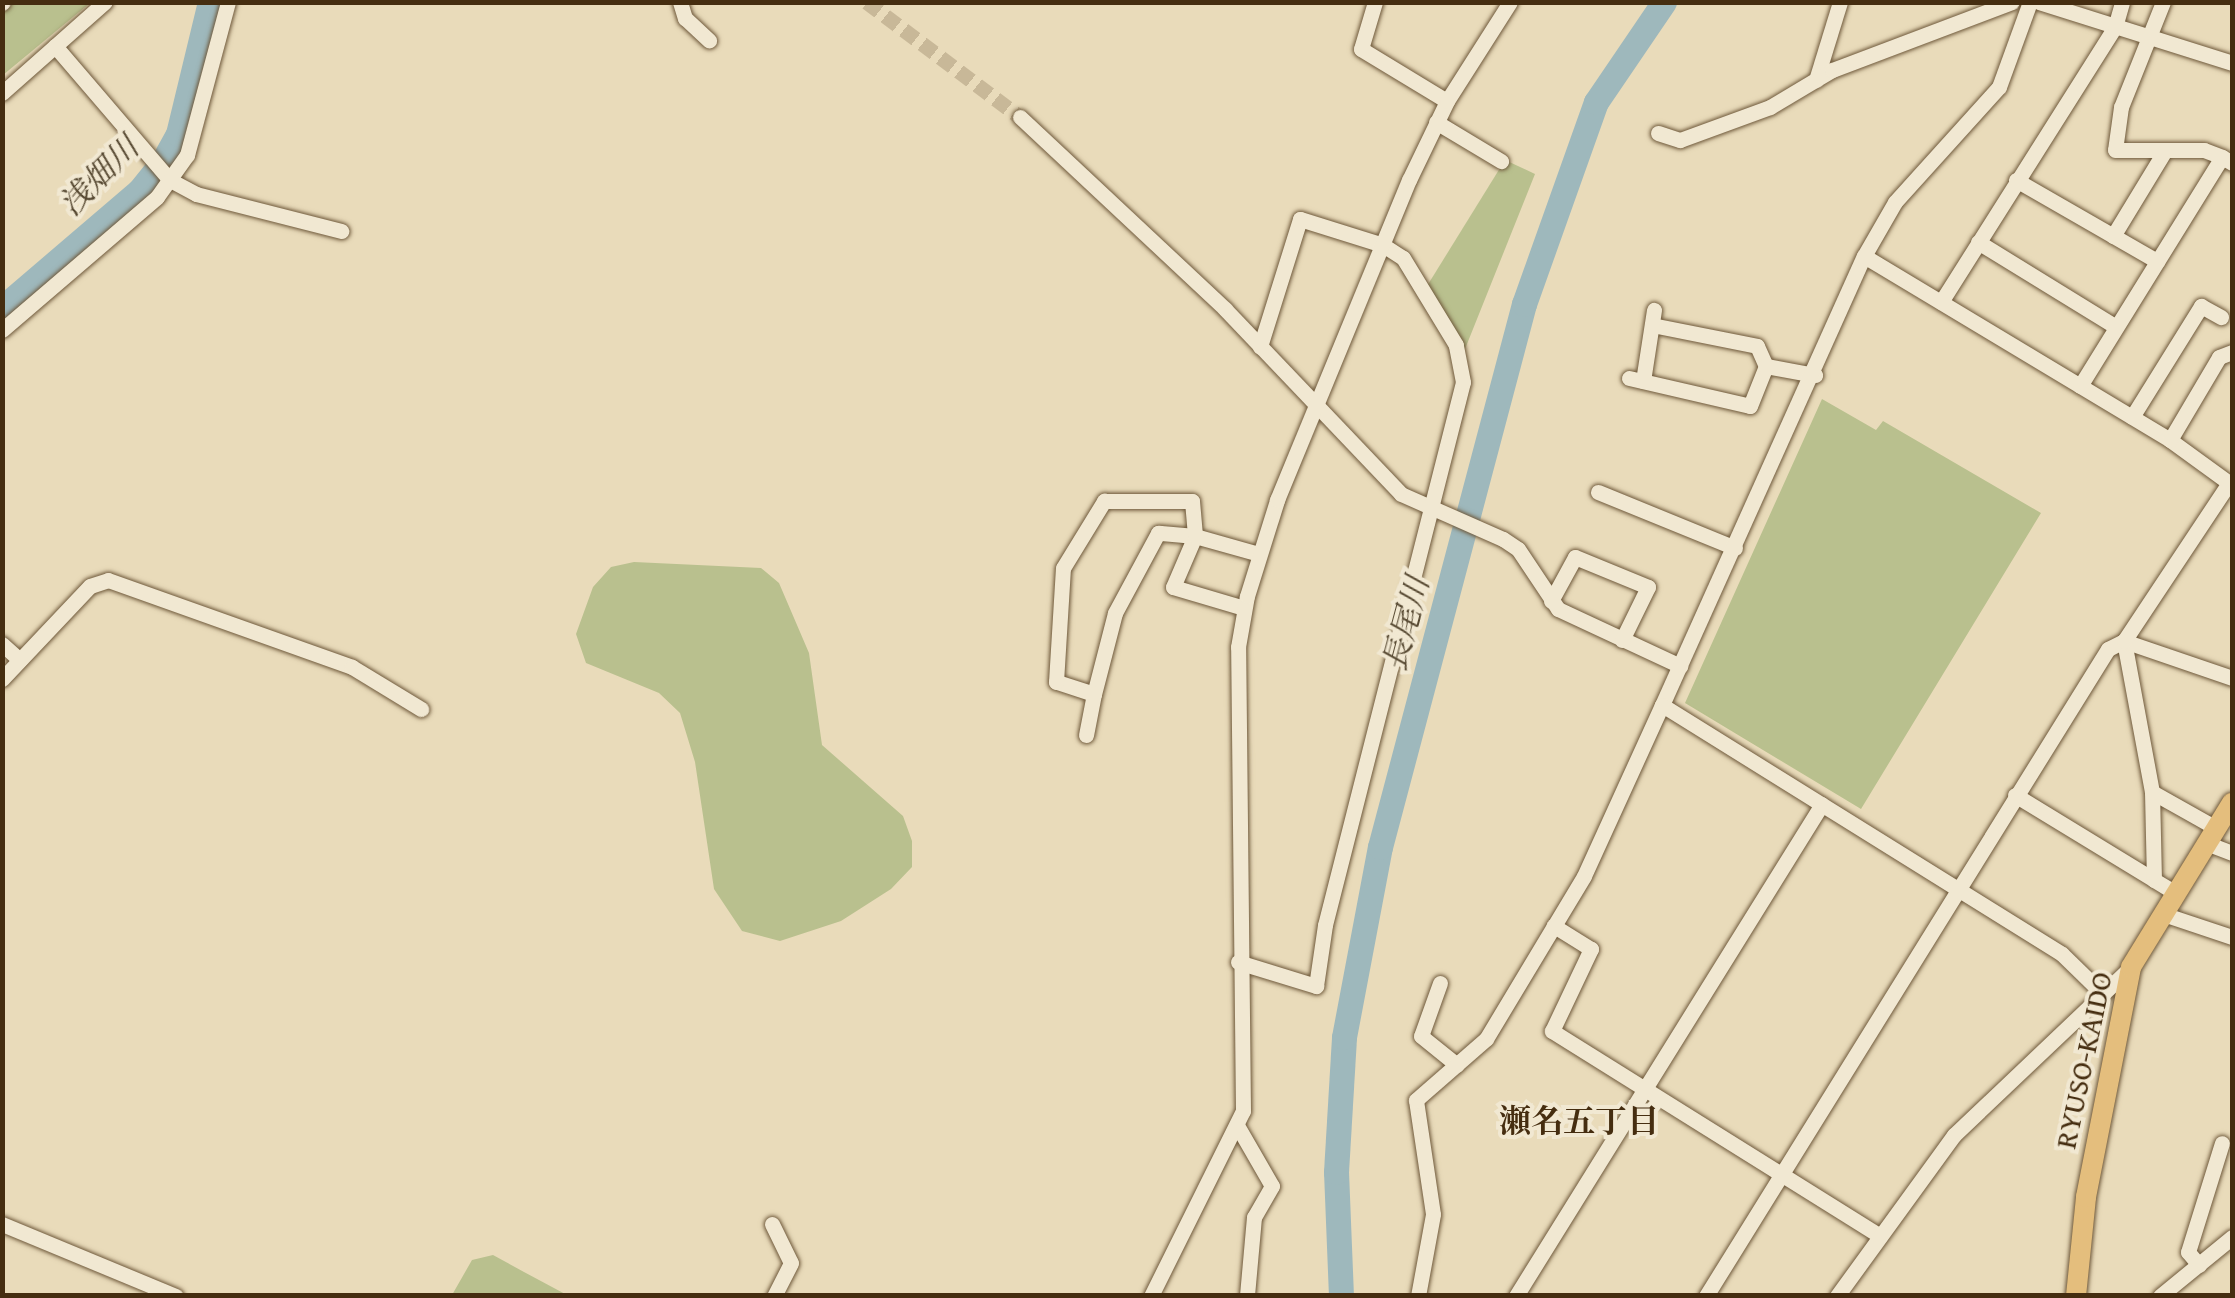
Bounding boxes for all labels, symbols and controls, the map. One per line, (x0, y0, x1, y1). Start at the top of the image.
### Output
water label: 浅畑川 (51, 128, 147, 224)
water label: 長尾川 (1375, 573, 1437, 675)
street label: RYUSO-KAIDO (2047, 968, 2119, 1152)
district label: 瀬名五丁目 (1499, 1102, 1659, 1140)

